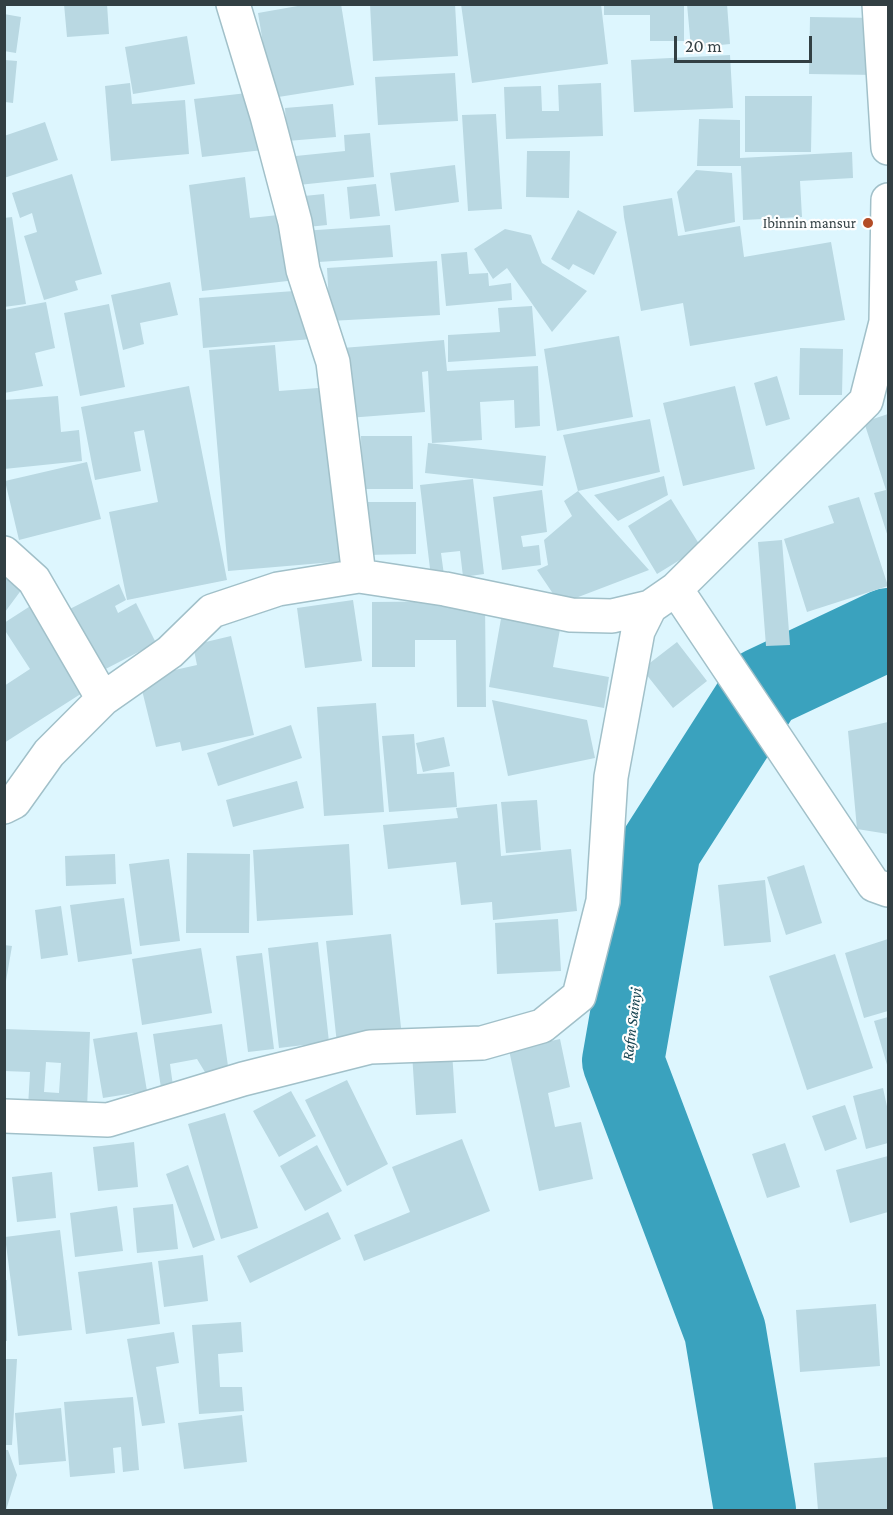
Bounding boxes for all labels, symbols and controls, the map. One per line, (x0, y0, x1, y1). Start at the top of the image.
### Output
scale bar (677, 24, 815, 62)
text: 20 m (685, 36, 722, 56)
place label: Ibinnin mansur (763, 214, 856, 232)
marker: Ibinnin mansur (861, 216, 875, 230)
water label: Rafin Sainyi (618, 986, 646, 1062)

